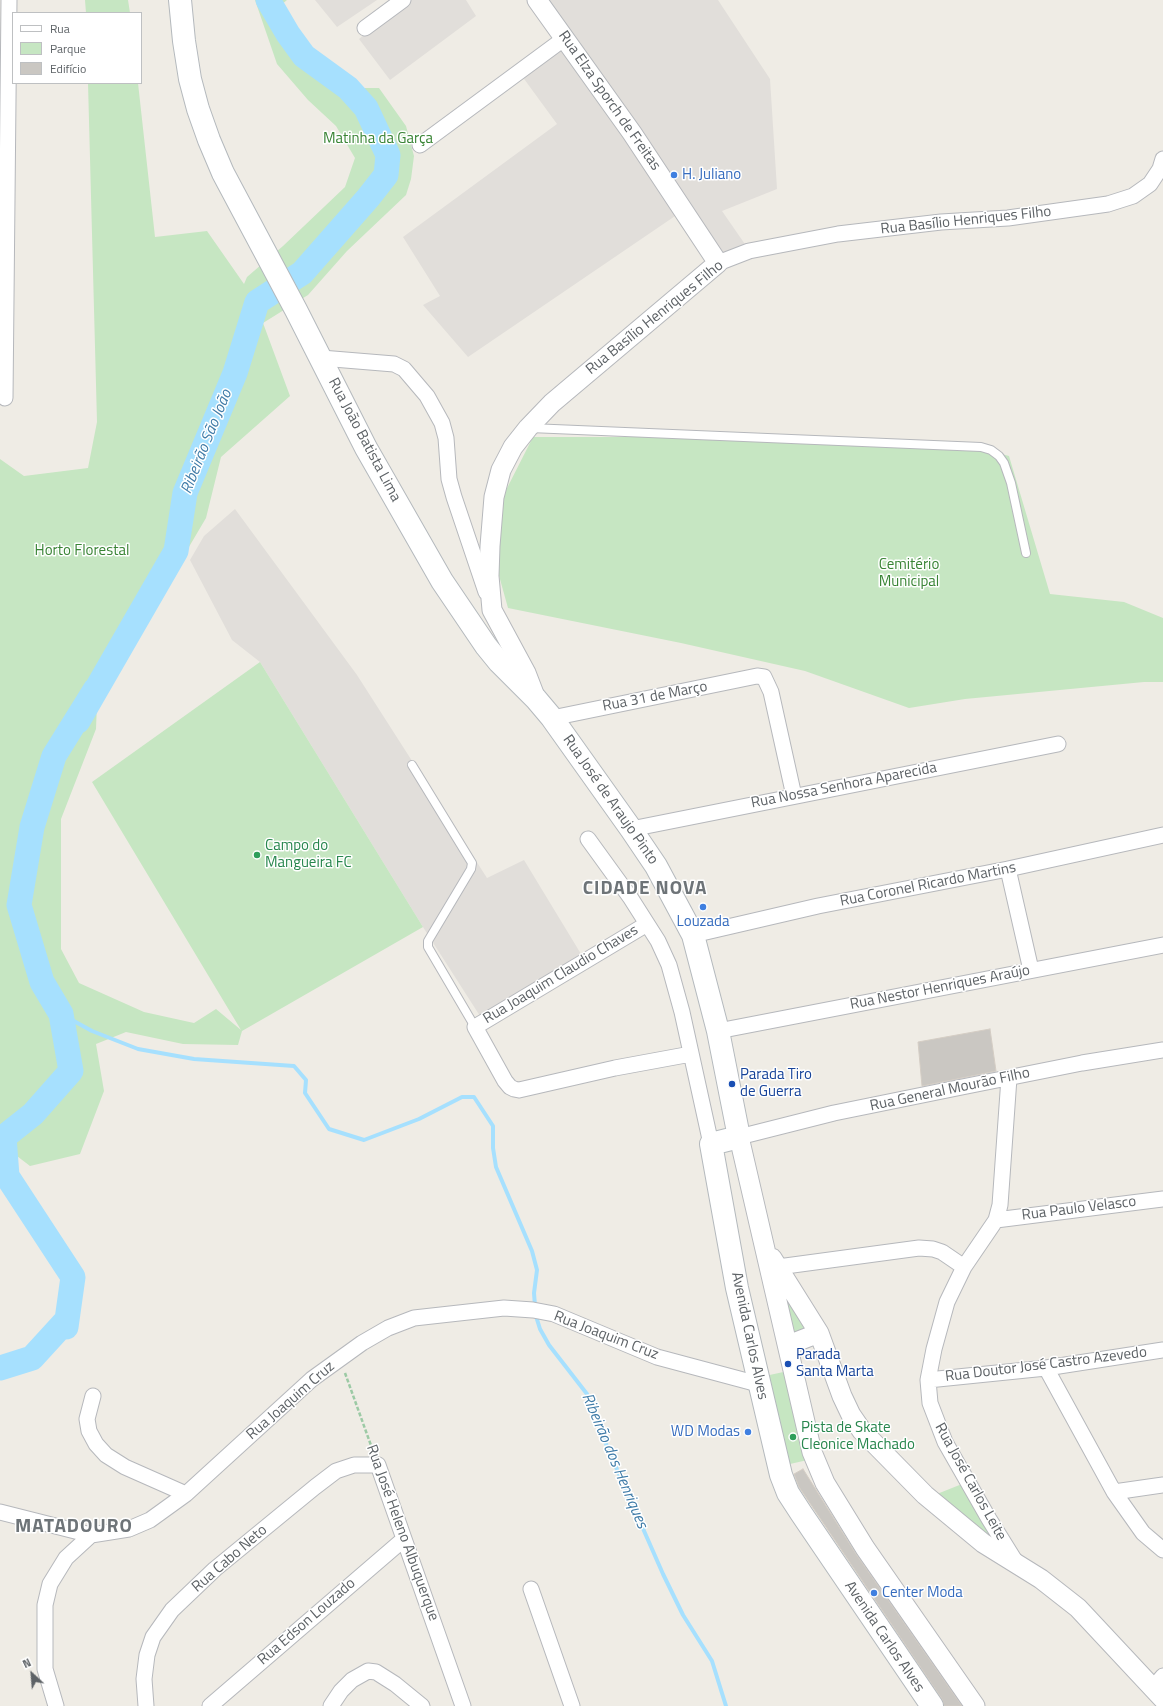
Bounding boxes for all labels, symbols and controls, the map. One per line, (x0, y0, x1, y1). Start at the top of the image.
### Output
legend (12, 12, 142, 84)
text: Rua (50, 19, 70, 38)
street label: Rua Elza Sporch de Freitas (554, 28, 664, 174)
text: Parque (50, 39, 86, 58)
text: Edifício (50, 59, 86, 78)
park label: Matinha da Garça (323, 130, 433, 148)
place label: H. Juliano (682, 166, 741, 184)
marker: H. Juliano (669, 170, 679, 180)
street label: Rua Basílio Henriques Filho (880, 203, 1052, 239)
street label: Rua Basílio Henriques Filho (583, 257, 727, 379)
street label: Rua João Batista Lima (324, 375, 404, 505)
water label: Ribeirão São João (177, 387, 237, 497)
park label: Horto Florestal (35, 542, 129, 560)
park label: Cemitério Municipal (879, 556, 939, 591)
street label: Rua 31 de Março (601, 678, 709, 716)
street label: Rua José de Araujo Pinto (558, 732, 662, 868)
street label: Rua Nossa Senhora Aparecida (750, 759, 938, 813)
place label: Campo do Mangueira FC (265, 837, 352, 872)
marker: Campo do Mangueira FC (252, 850, 262, 860)
street label: Rua Coronel Ricardo Martins (838, 859, 1018, 911)
district label: CIDADE NOVA (583, 878, 707, 900)
marker: Louzada (698, 902, 708, 912)
place label: Louzada (677, 913, 729, 931)
street label: Rua Joaquim Claudio Chaves (480, 922, 642, 1028)
street label: Rua Nestor Henriques Araújo (848, 962, 1032, 1014)
street label: Rua General Mourão Filho (868, 1064, 1032, 1116)
place label: Parada Tiro de Guerra (740, 1066, 812, 1101)
marker: Parada Tiro de Guerra (727, 1079, 737, 1089)
street label: Rua Paulo Velasco (1021, 1193, 1137, 1225)
street label: Avenida Carlos Alves (727, 1271, 771, 1401)
street label: Rua Joaquim Cruz (551, 1308, 661, 1364)
street label: Rua Doutor José Castro Azevedo (944, 1344, 1148, 1386)
place label: Parada Santa Marta (796, 1346, 874, 1381)
street label: Rua Joaquim Cruz (243, 1358, 339, 1444)
marker: Parada Santa Marta (783, 1359, 793, 1369)
water label: Ribeirão dos Henriques (577, 1390, 651, 1532)
place label: Pista de Skate Cleonice Machado (801, 1419, 915, 1454)
street label: Rua José Carlos Leite (930, 1420, 1010, 1544)
place label: WD Modas (671, 1423, 740, 1441)
marker: WD Modas (743, 1427, 753, 1437)
marker: Pista de Skate Cleonice Machado (788, 1432, 798, 1442)
street label: Rua José Heleno Albuquerque (362, 1443, 442, 1623)
district label: MATADOURO (15, 1516, 133, 1538)
street label: Rua Cabo Neto (189, 1522, 271, 1596)
street label: Rua Edson Louzado (254, 1575, 360, 1669)
street label: Avenida Carlos Alves (840, 1578, 928, 1696)
place label: Center Moda (882, 1584, 963, 1602)
marker: Center Moda (869, 1588, 879, 1598)
north arrow (12, 1654, 52, 1694)
text: N (20, 1654, 34, 1672)

